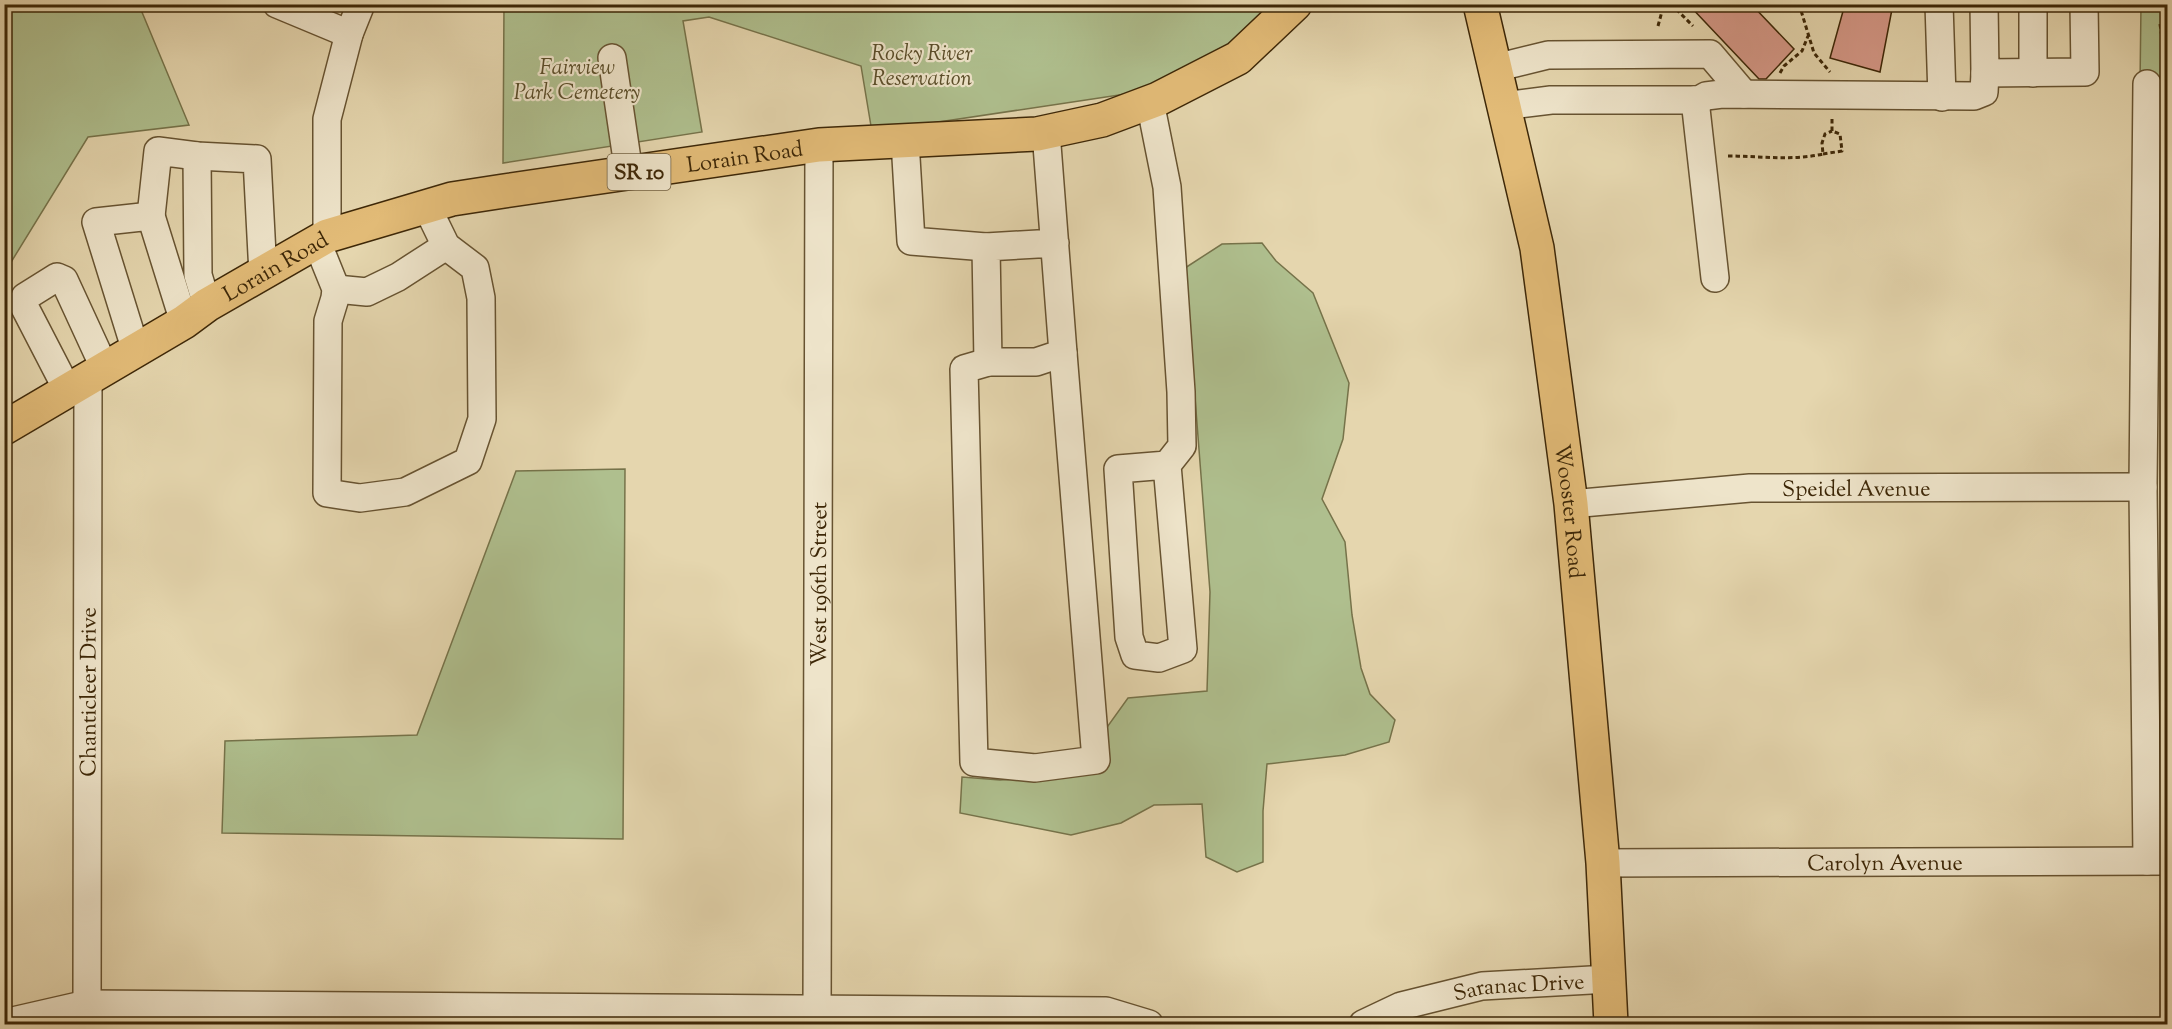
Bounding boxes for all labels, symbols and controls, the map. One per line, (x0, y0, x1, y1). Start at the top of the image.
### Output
park label: Rocky River Reservation (871, 39, 973, 96)
park label: Fairview Park Cemetery (514, 53, 640, 110)
street label: Lorain Road (685, 135, 805, 183)
road number: SR 10 (608, 154, 670, 190)
street label: Lorain Road (218, 225, 335, 312)
street label: Wooster Road (1544, 442, 1591, 580)
street label: Speidel Avenue (1782, 475, 1931, 507)
street label: West 196th Street (805, 501, 837, 666)
street label: Chanticleer Drive (74, 607, 107, 777)
street label: Carolyn Avenue (1807, 849, 1963, 881)
street label: Saranac Drive (1450, 967, 1585, 1011)

